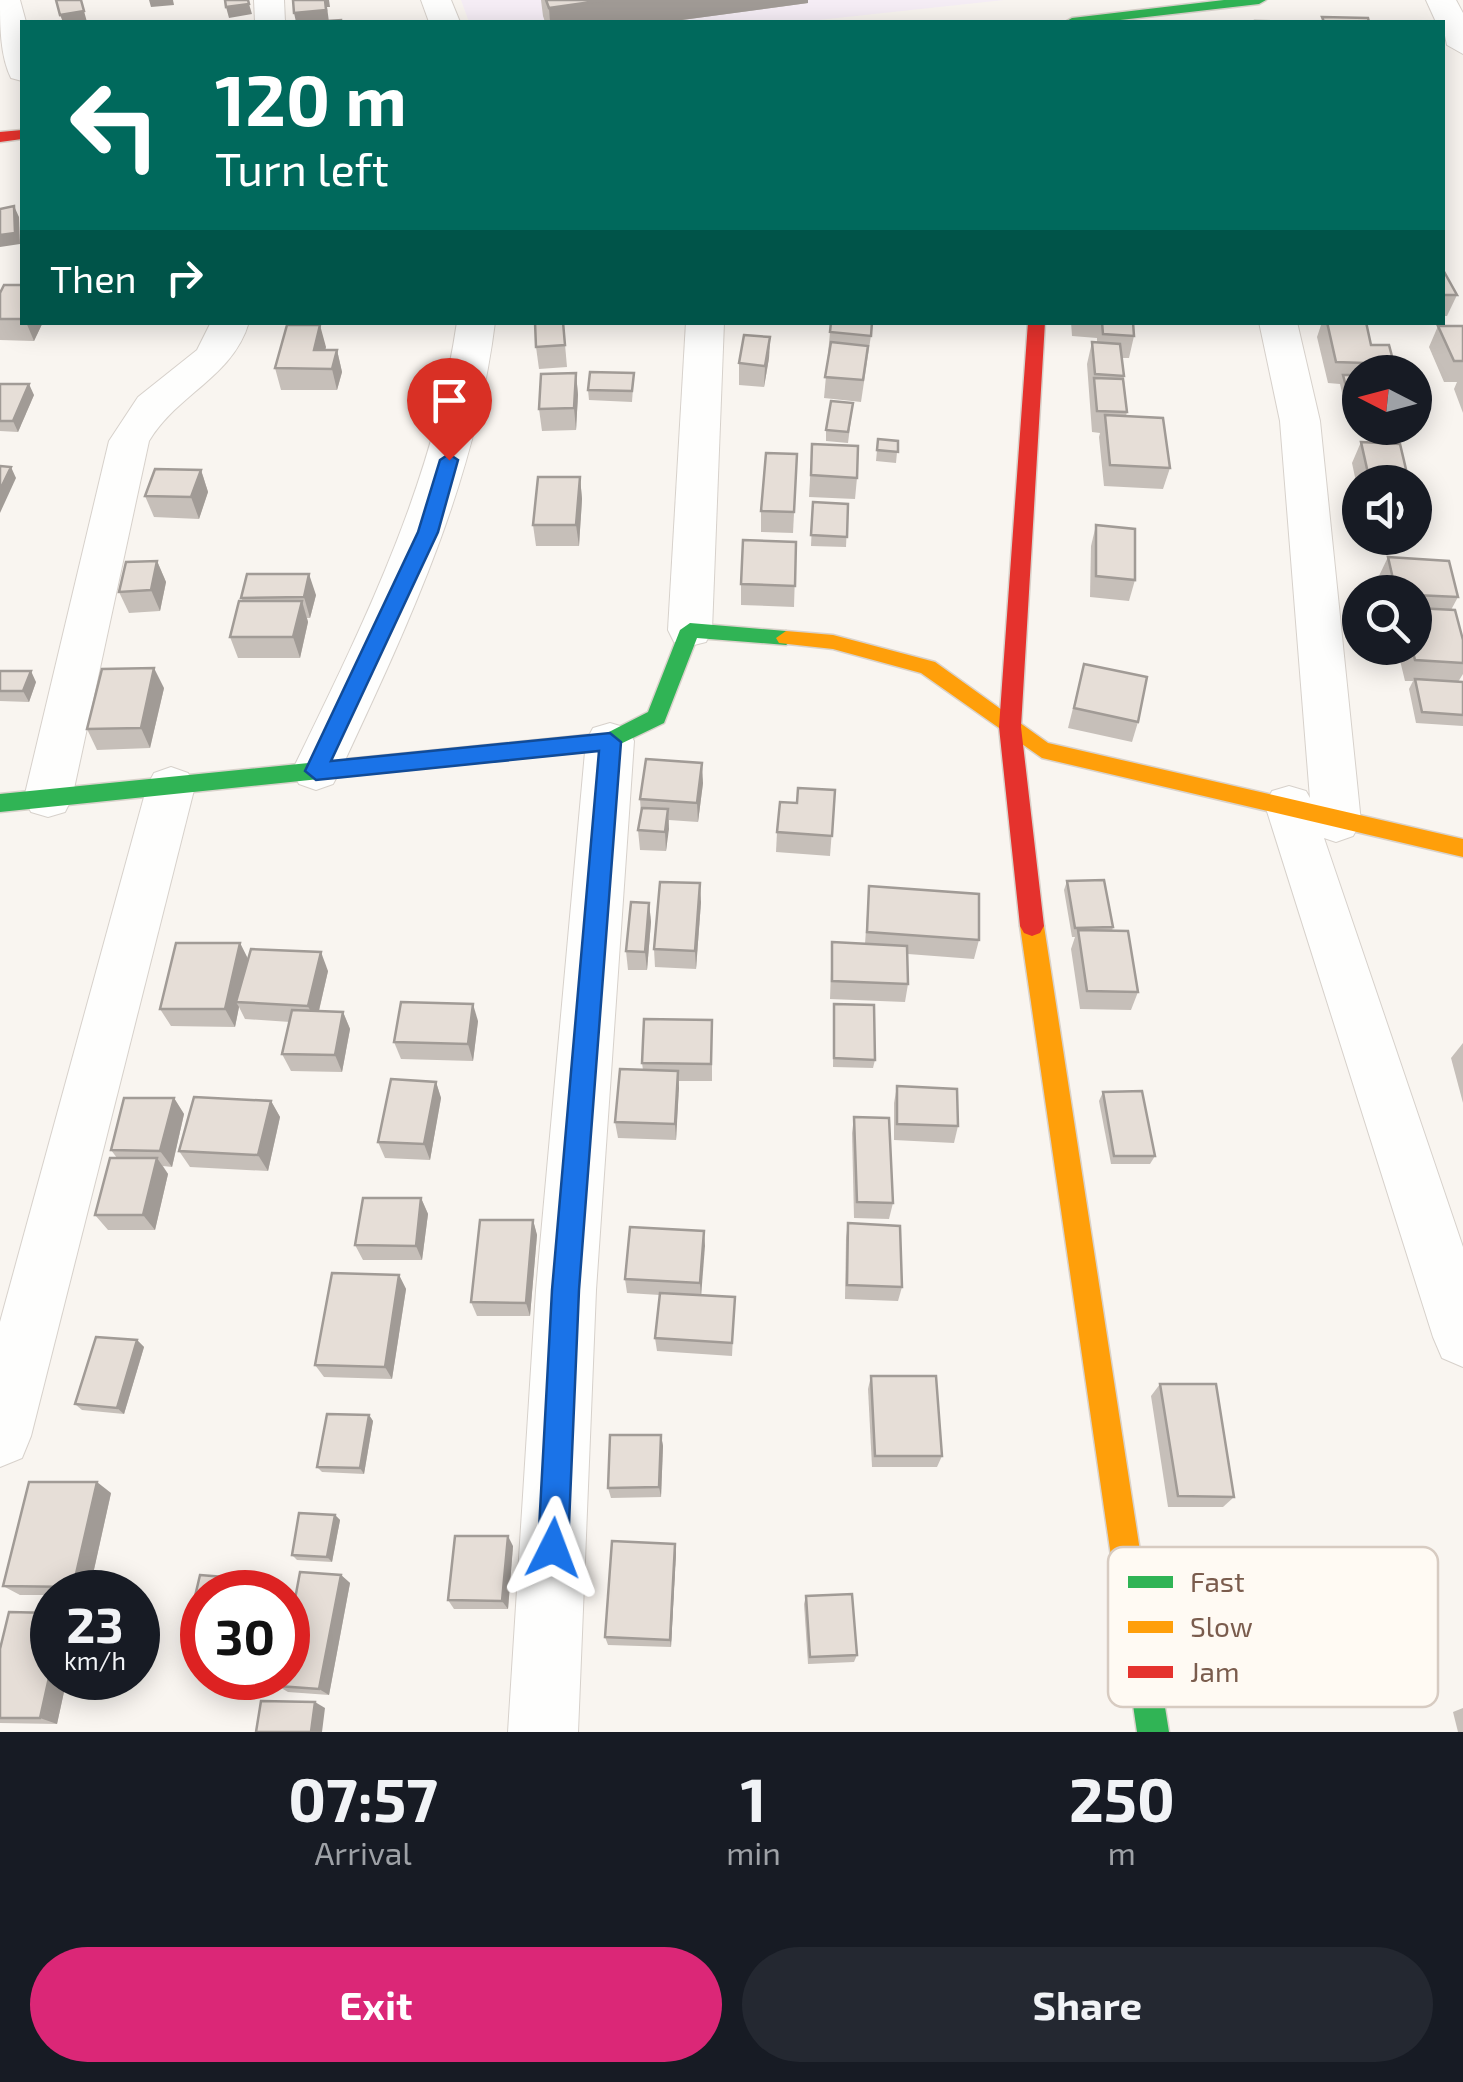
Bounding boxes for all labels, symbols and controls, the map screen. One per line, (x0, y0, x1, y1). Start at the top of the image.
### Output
text: 120 m (215, 56, 407, 140)
icon: left (50, 60, 180, 190)
text: Turn left (215, 141, 389, 195)
icon: right (157, 250, 212, 305)
text: Then (50, 255, 137, 301)
north arrow (1342, 355, 1432, 445)
map controls (1342, 355, 1432, 665)
pin (407, 358, 492, 461)
icon: arrive (422, 373, 477, 428)
button: sound (1342, 465, 1432, 555)
button: search (1342, 575, 1432, 665)
position arrow (501, 1496, 605, 1600)
legend (1108, 1547, 1438, 1707)
text: Fast (1190, 1564, 1245, 1598)
speed limit sign: 30 (180, 1570, 310, 1700)
text: 23 (66, 1593, 124, 1653)
text: Slow (1190, 1609, 1253, 1643)
text: km/h (64, 1645, 126, 1675)
text: Jam (1190, 1654, 1239, 1688)
text: 07:57 (288, 1762, 438, 1834)
text: 1 (740, 1762, 766, 1834)
text: 250 (1069, 1762, 1175, 1834)
text: Arrival (314, 1833, 412, 1871)
text: min (726, 1833, 781, 1871)
text: m (1108, 1833, 1136, 1871)
button: Exit (30, 1947, 722, 2062)
button: Share (742, 1947, 1433, 2062)

